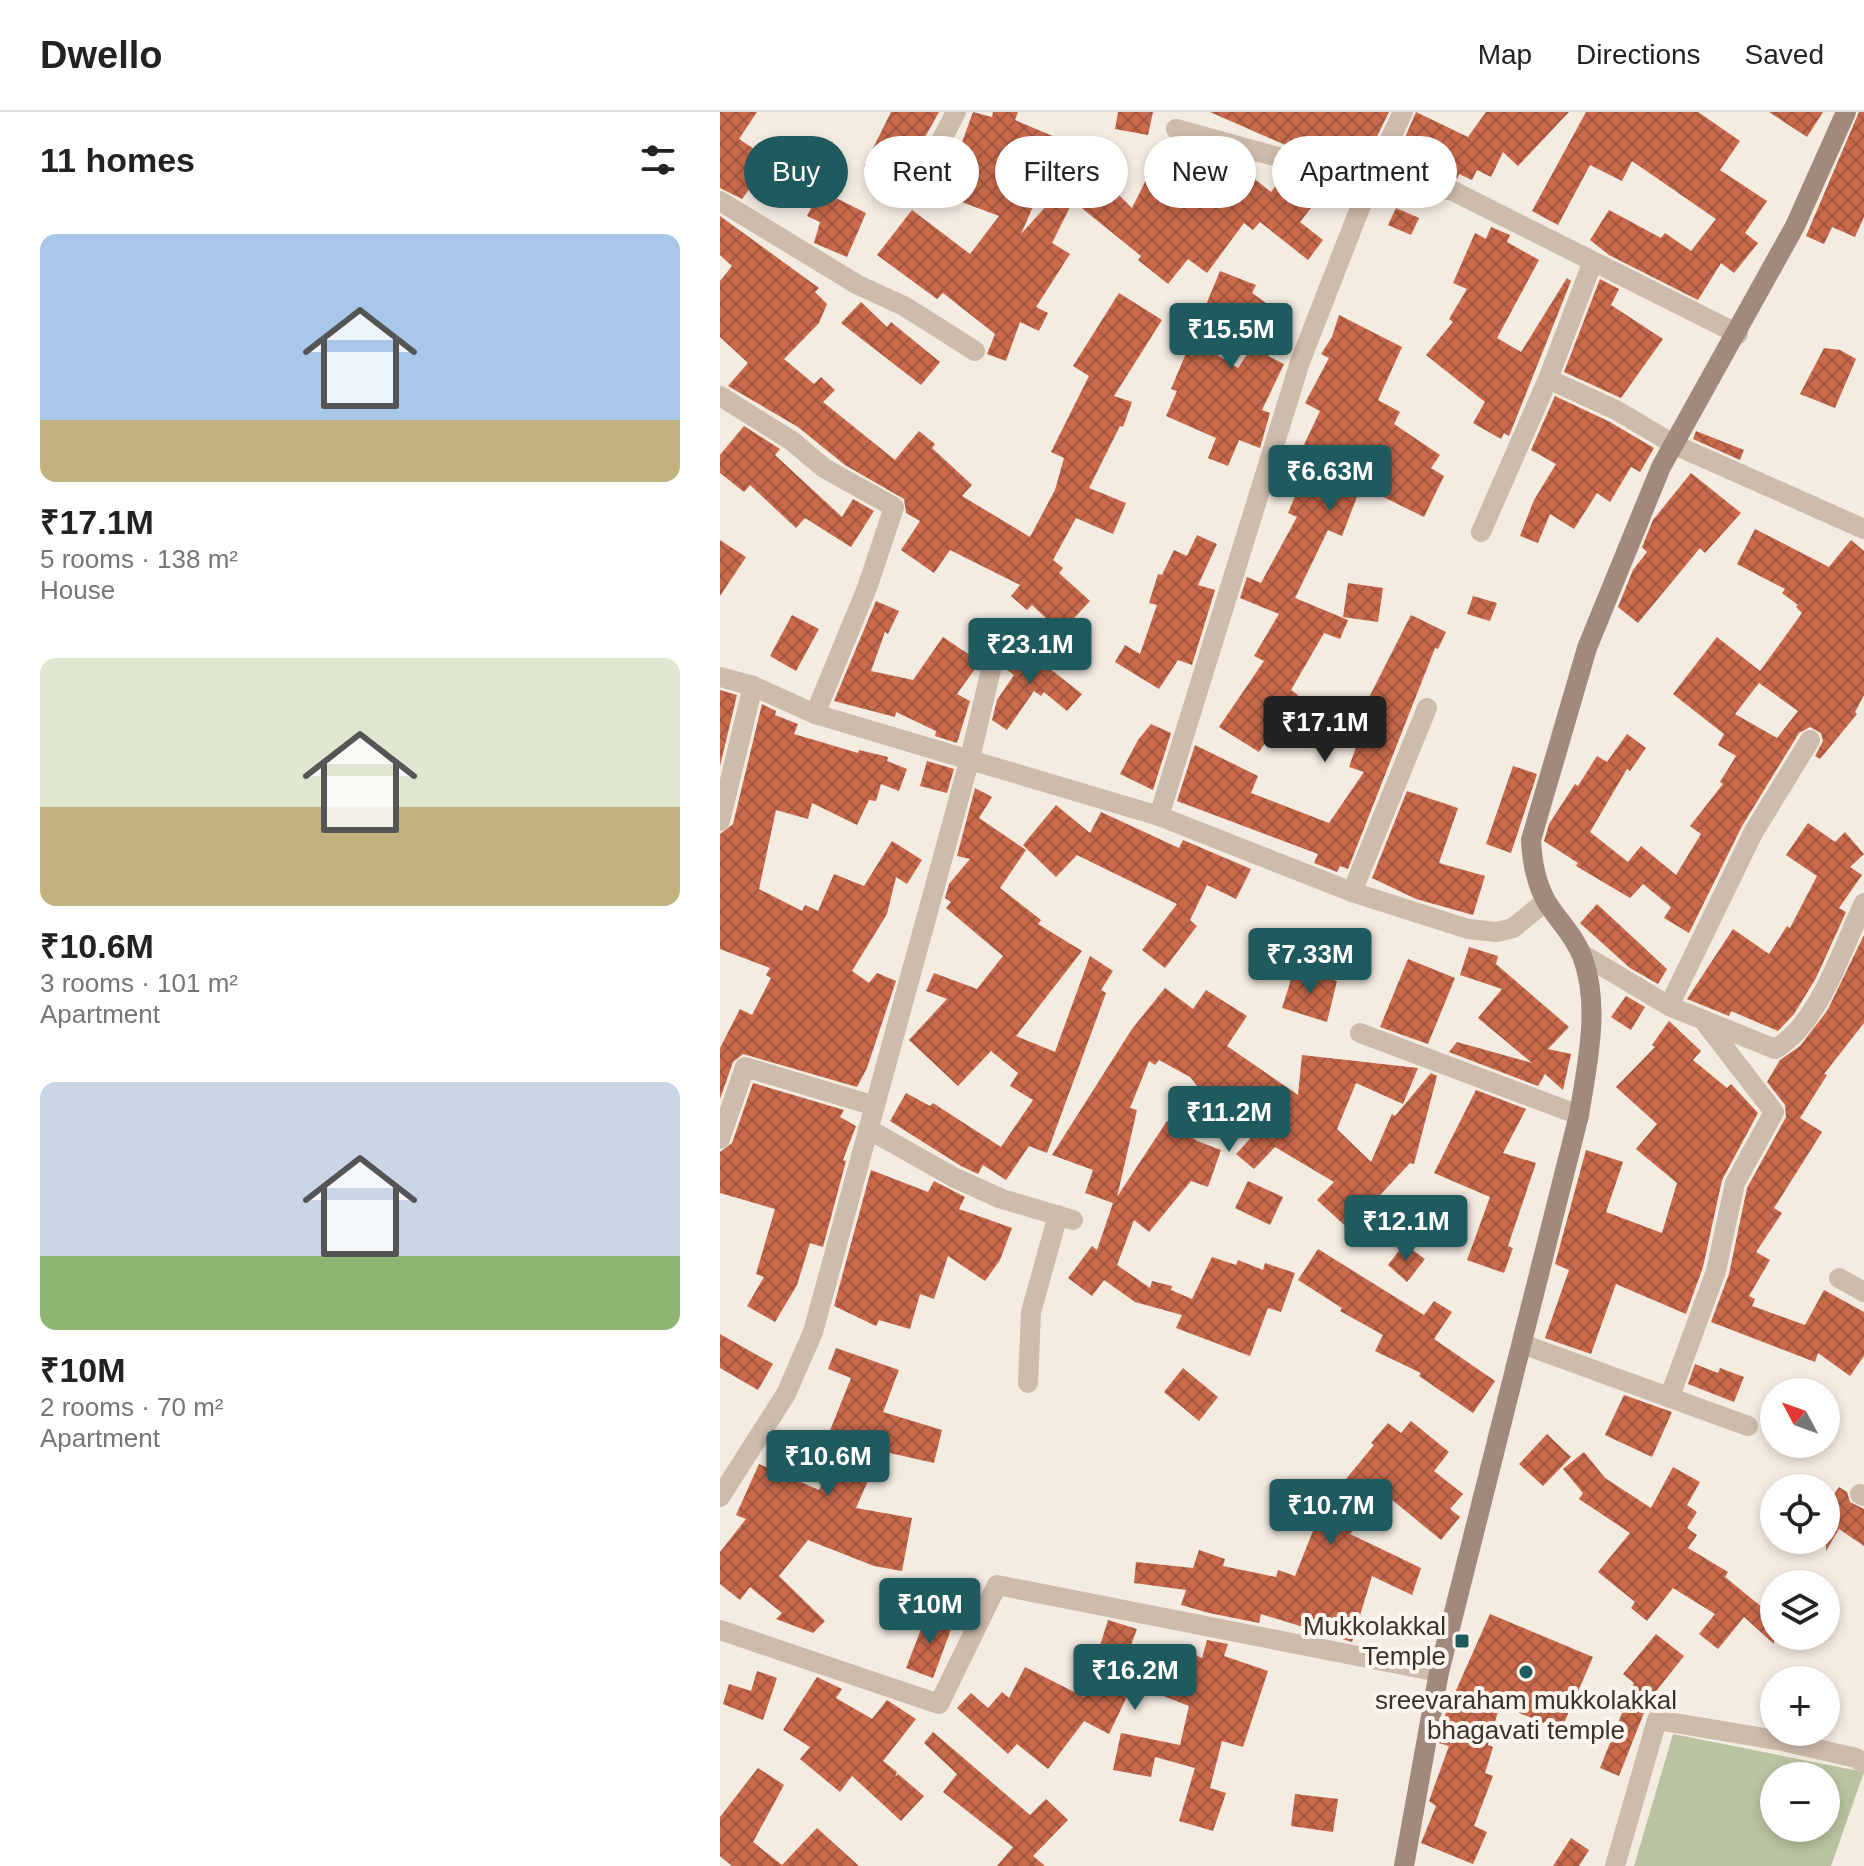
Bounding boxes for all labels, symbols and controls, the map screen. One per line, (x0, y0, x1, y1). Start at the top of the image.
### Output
text: Dwello (40, 34, 162, 76)
text: Map (1478, 39, 1532, 70)
text: Directions (1576, 39, 1701, 70)
text: Saved (1745, 39, 1824, 70)
chip: Buy (744, 136, 848, 208)
chip: Rent (864, 136, 979, 208)
chip: Filters (995, 136, 1128, 208)
chip: New (1144, 136, 1256, 208)
chip: Apartment (1272, 136, 1457, 208)
icon: filters (636, 138, 680, 182)
text: 11 homes (40, 141, 195, 179)
icon: home (288, 286, 432, 430)
pin: ₹15.5M (1166, 303, 1296, 371)
text: ₹15.5M (1187, 314, 1275, 344)
pin: ₹6.63M (1265, 445, 1395, 513)
text: ₹6.63M (1286, 456, 1374, 486)
text: ₹17.1M (40, 503, 154, 541)
text: 5 rooms · 138 m² (40, 544, 238, 574)
text: House (40, 575, 115, 605)
pin: ₹23.1M (965, 618, 1095, 686)
text: ₹23.1M (986, 629, 1074, 659)
pin: ₹17.1M (1260, 696, 1390, 764)
text: ₹17.1M (1281, 707, 1369, 737)
icon: home (288, 710, 432, 854)
text: ₹10.6M (40, 927, 154, 965)
pin: ₹7.33M (1245, 928, 1375, 996)
text: ₹7.33M (1266, 939, 1354, 969)
text: 3 rooms · 101 m² (40, 968, 238, 998)
text: Apartment (40, 999, 160, 1029)
pin: ₹11.2M (1164, 1086, 1294, 1154)
text: ₹11.2M (1186, 1097, 1272, 1127)
icon: home (288, 1134, 432, 1278)
pin: ₹12.1M (1341, 1195, 1471, 1263)
text: ₹12.1M (1362, 1206, 1450, 1236)
text: ₹10M (40, 1351, 126, 1389)
north arrow (1760, 1378, 1840, 1458)
map controls (1760, 1378, 1840, 1842)
text: 2 rooms · 70 m² (40, 1392, 224, 1422)
text: Apartment (40, 1423, 160, 1453)
pin: ₹10.6M (763, 1430, 893, 1498)
text: ₹10.6M (784, 1441, 872, 1471)
button: locate (1760, 1474, 1840, 1554)
pin: ₹10.7M (1266, 1479, 1396, 1547)
text: ₹10.7M (1287, 1490, 1375, 1520)
button: layers (1760, 1570, 1840, 1650)
pin: ₹10M (883, 1578, 977, 1646)
text: ₹10M (897, 1589, 963, 1619)
place label: Mukkolakkal Temple (1303, 1611, 1446, 1671)
marker: Mukkolakkal Temple (1453, 1632, 1471, 1650)
pin: ₹16.2M (1070, 1644, 1200, 1712)
text: ₹16.2M (1091, 1655, 1179, 1685)
marker: sreevaraham mukkolakkal bhagavati temple (1517, 1663, 1535, 1681)
button: + (1760, 1666, 1840, 1746)
place label: sreevaraham mukkolakkal bhagavati temple (1375, 1685, 1677, 1745)
button: − (1760, 1762, 1840, 1842)

